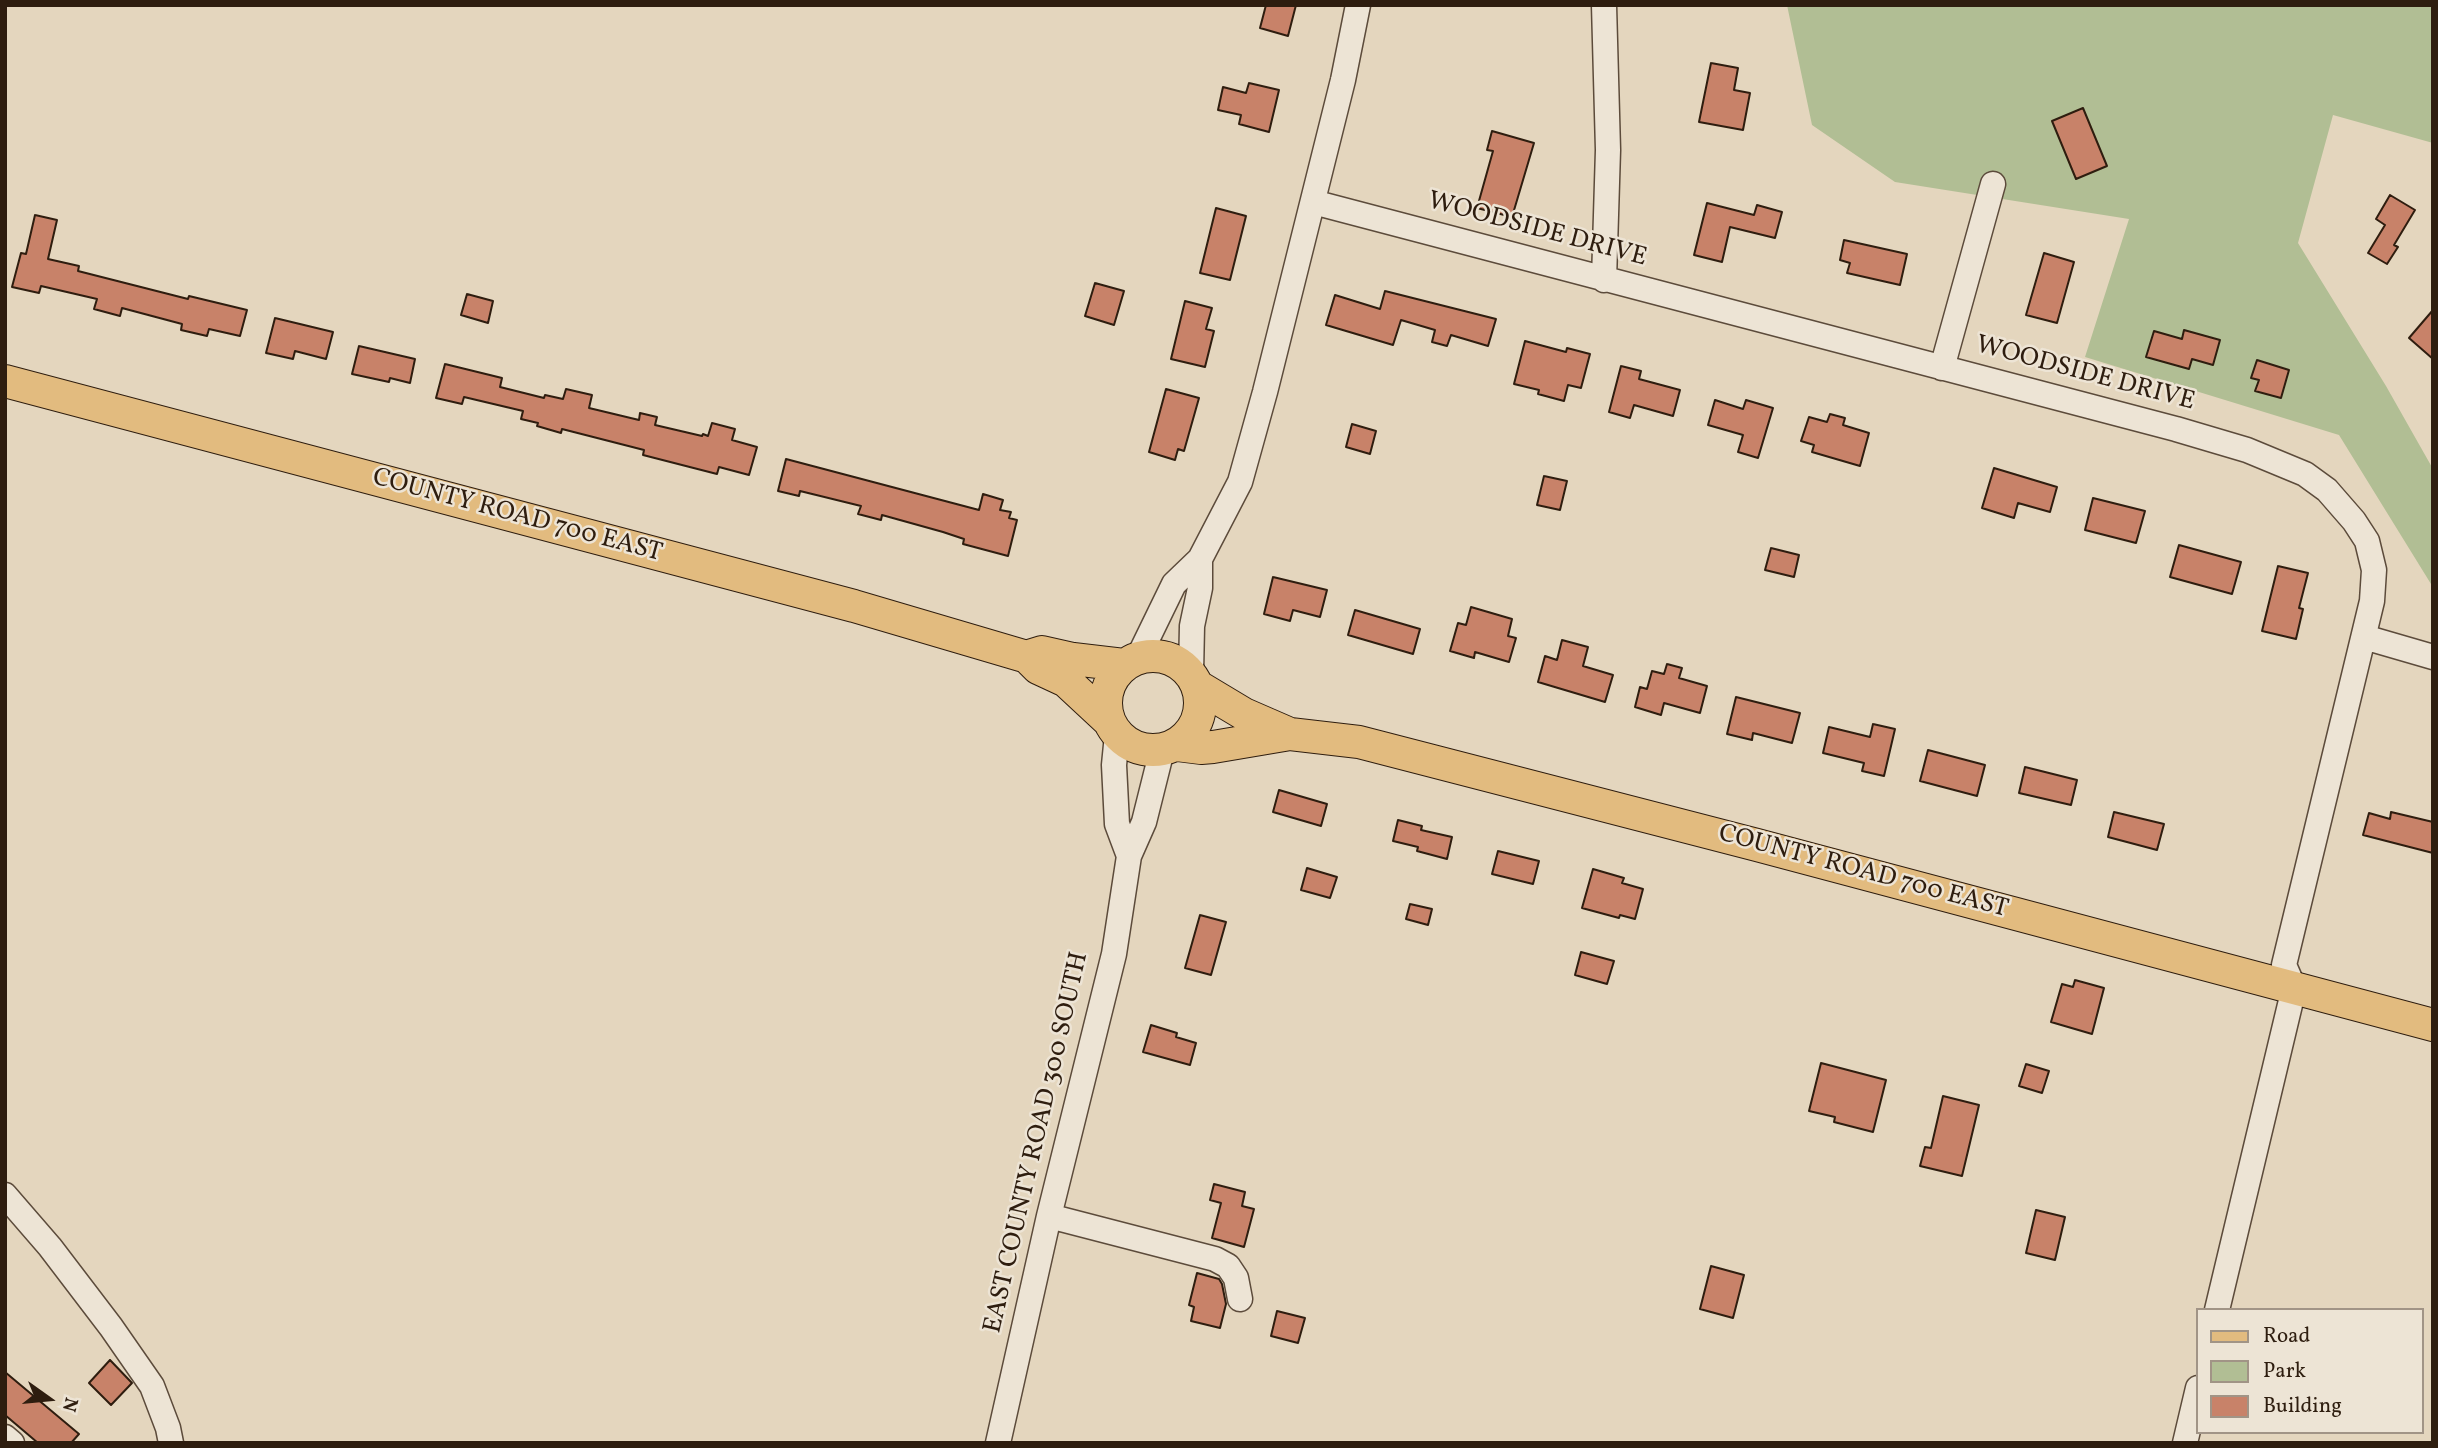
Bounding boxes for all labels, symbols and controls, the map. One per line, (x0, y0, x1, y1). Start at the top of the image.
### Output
street label: WOODSIDE DRIVE (1424, 187, 1650, 275)
street label: WOODSIDE DRIVE (1972, 331, 2198, 419)
street label: COUNTY ROAD 700 EAST (369, 463, 665, 571)
street label: COUNTY ROAD 700 EAST (1715, 819, 2011, 927)
street label: EAST COUNTY ROAD 300 SOUTH (979, 949, 1097, 1337)
legend (2196, 1308, 2424, 1434)
text: Road (2263, 1322, 2310, 1351)
text: Park (2263, 1357, 2306, 1386)
north arrow (14, 1364, 84, 1434)
text: Building (2263, 1392, 2342, 1421)
text: N (55, 1394, 84, 1414)

